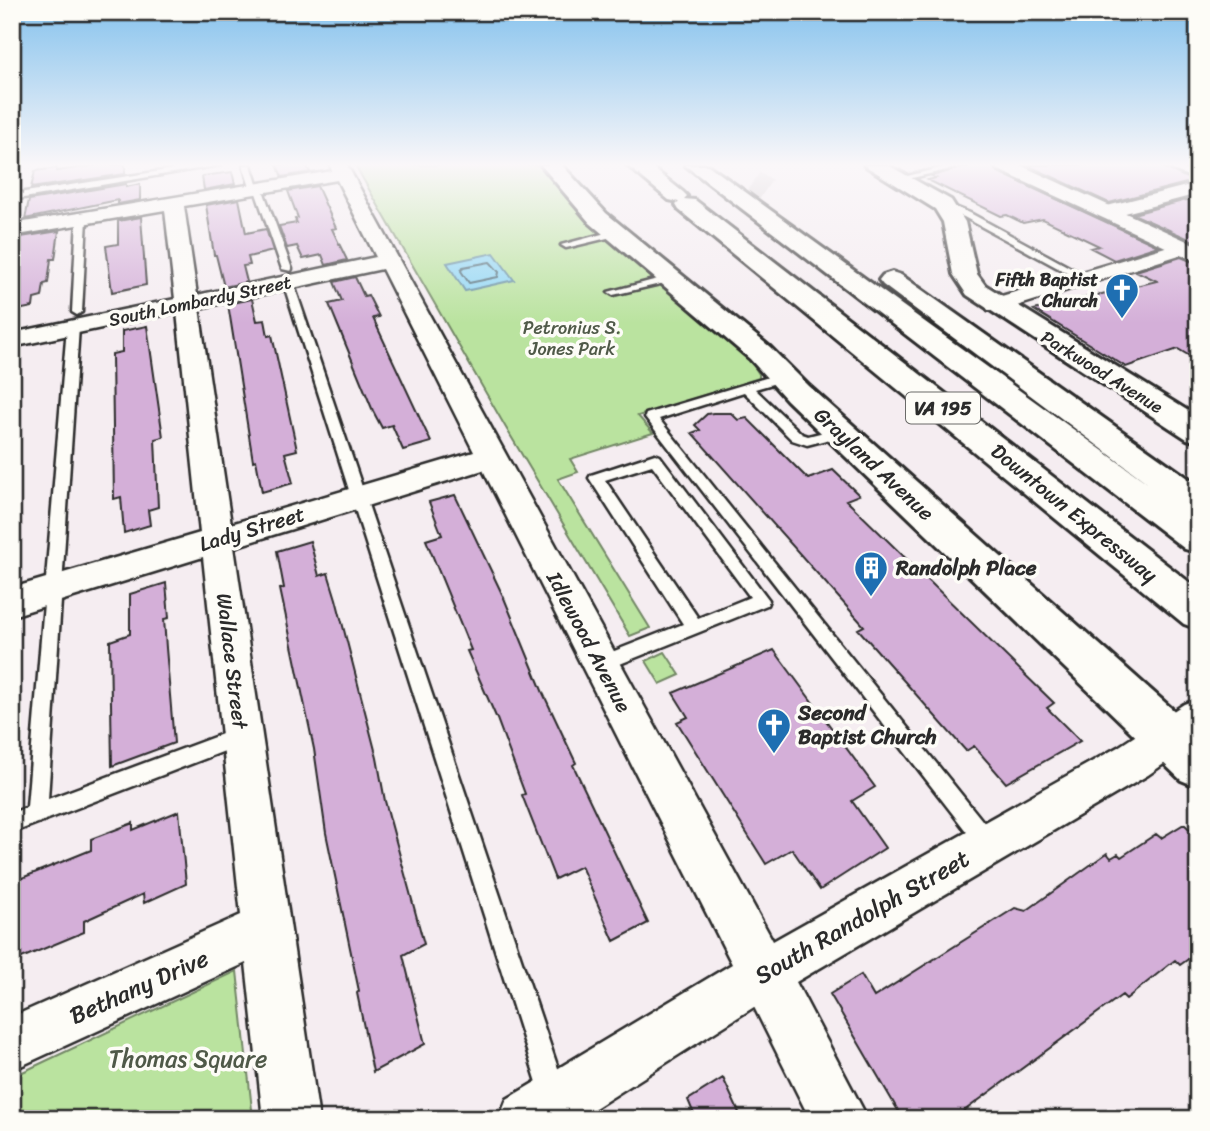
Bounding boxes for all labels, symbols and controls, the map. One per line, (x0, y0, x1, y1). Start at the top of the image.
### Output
place label: Fifth Baptist Church (994, 264, 1099, 317)
street label: South Lombardy Street (106, 266, 294, 336)
church icon: Fifth Baptist Church (1103, 271, 1141, 320)
park label: Petronius S. Jones Park (523, 312, 621, 365)
street label: Parkwood Avenue (1035, 322, 1170, 423)
road number: VA 195 (906, 392, 980, 424)
street label: Grayland Avenue (805, 397, 944, 531)
street label: Downtown Expressway (982, 433, 1166, 593)
street label: Lady Street (194, 495, 310, 563)
building icon: Randolph Place (852, 549, 890, 598)
place label: Randolph Place (895, 549, 1037, 587)
street label: Idlewood Avenue (535, 564, 642, 720)
street label: Wallace Street (205, 591, 259, 732)
place label: Second Baptist Church (797, 694, 937, 756)
church icon: Second Baptist Church (755, 706, 793, 755)
street label: South Randolph Street (746, 838, 978, 996)
street label: Bethany Drive (63, 938, 215, 1036)
park label: Thomas Square (109, 1038, 267, 1080)

